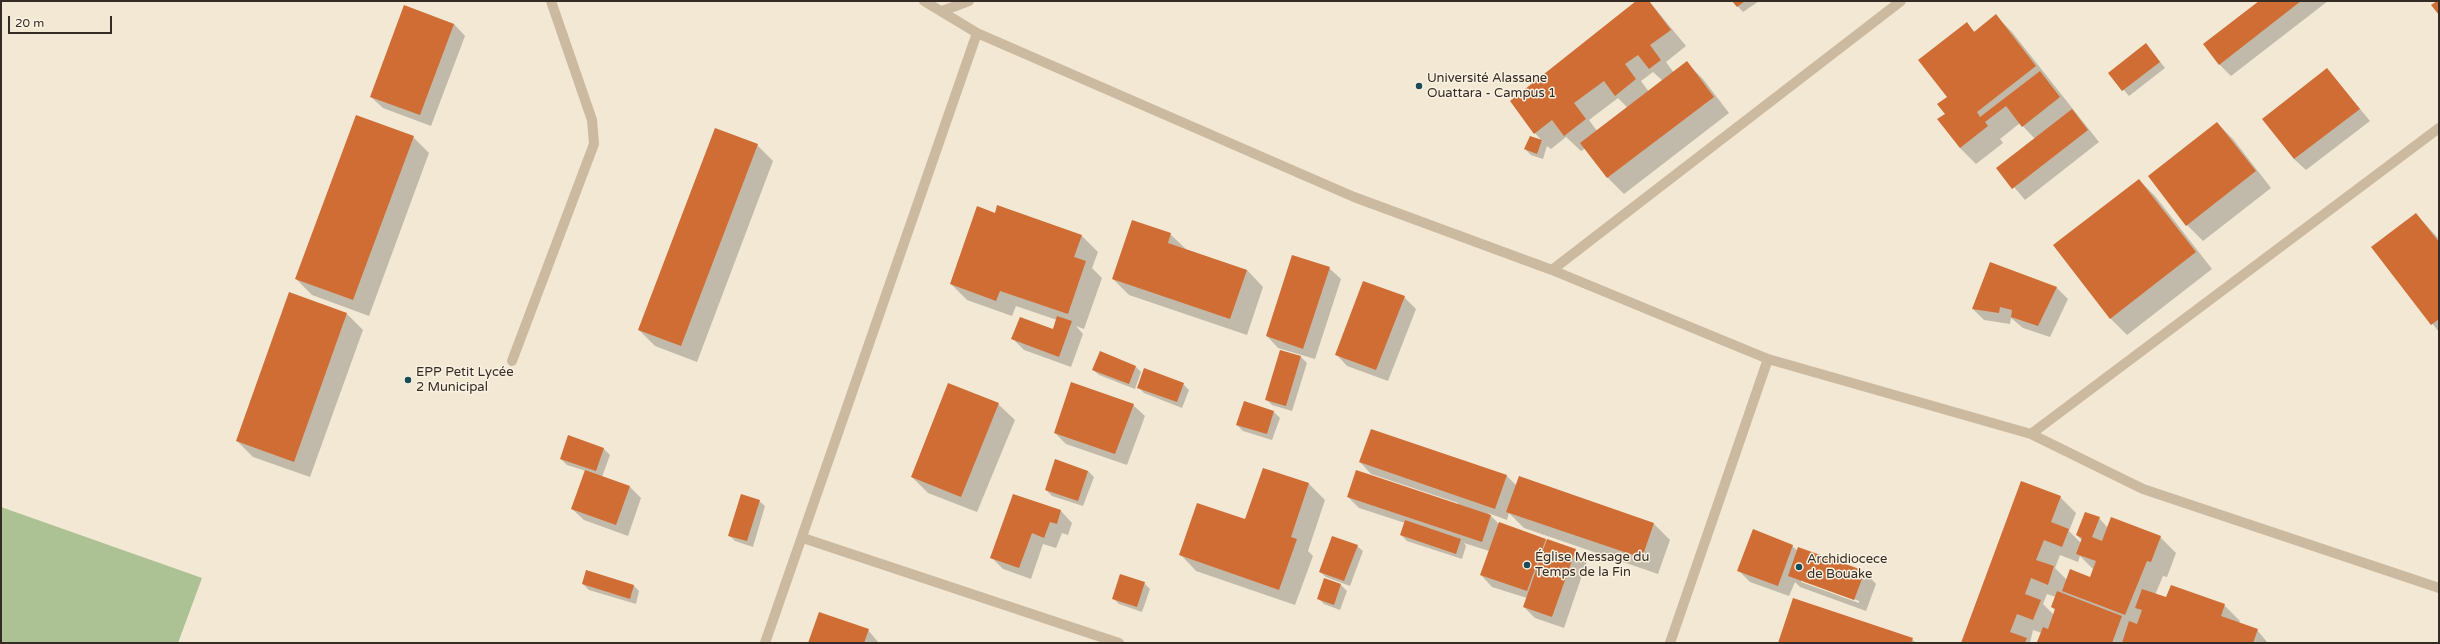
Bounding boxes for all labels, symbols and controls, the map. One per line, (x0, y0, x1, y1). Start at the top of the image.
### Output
scale bar (10, 8, 114, 34)
text: 20 m (15, 16, 44, 30)
place label: Université Alassane Ouattara - Campus 1 (1427, 71, 1556, 102)
marker: Université Alassane Ouattara - Campus 1 (1414, 81, 1424, 91)
place label: EPP Petit Lycée 2 Municipal (416, 365, 514, 396)
marker: EPP Petit Lycée 2 Municipal (403, 375, 413, 385)
place label: Église Message du Temps de la Fin (1535, 550, 1649, 581)
place label: Archidiocece de Bouake (1807, 552, 1887, 583)
marker: Église Message du Temps de la Fin (1522, 560, 1532, 570)
marker: Archidiocece de Bouake (1794, 562, 1804, 572)

